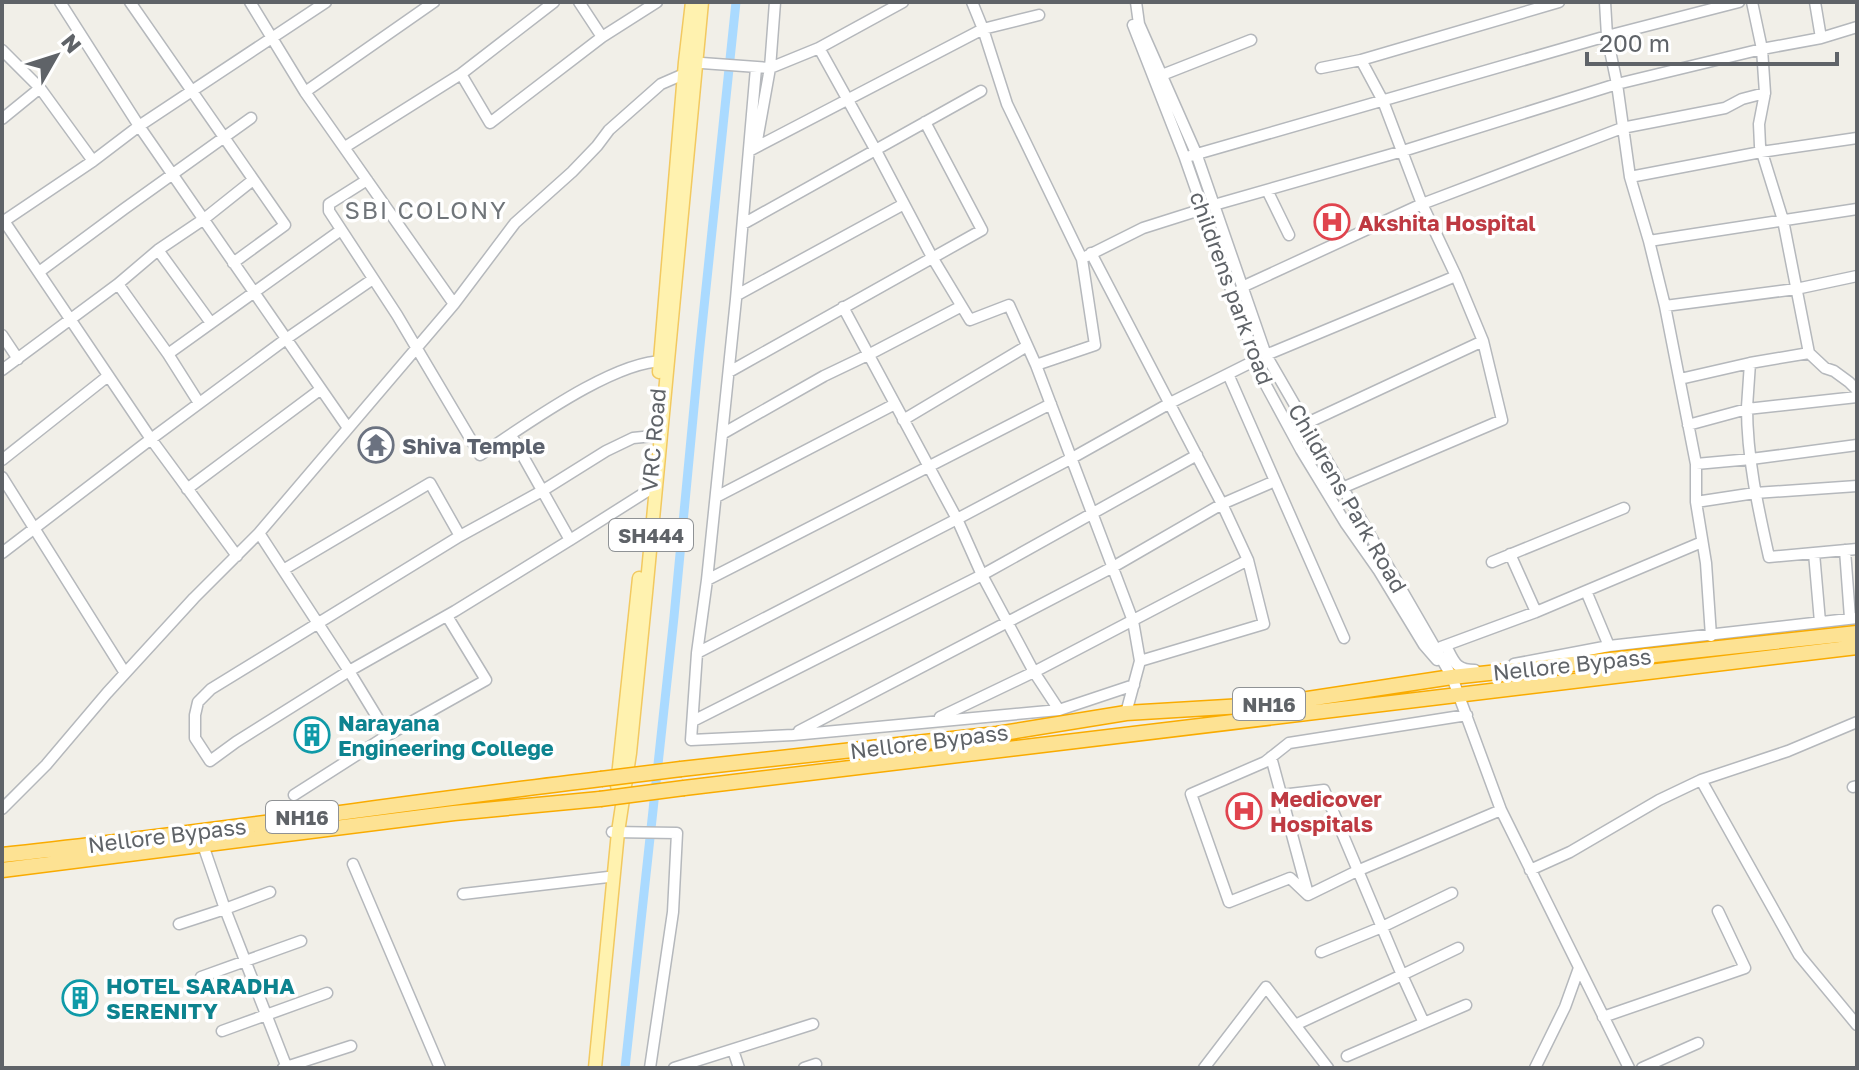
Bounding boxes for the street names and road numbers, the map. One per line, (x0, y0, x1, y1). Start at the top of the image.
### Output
street label: childrens park road (1185, 188, 1279, 388)
street label: VRC Road (635, 387, 671, 493)
street label: Childrens Park Road (1283, 399, 1413, 597)
road number: SH444 (609, 519, 693, 551)
street label: Nellore Bypass (1491, 642, 1653, 686)
road number: NH16 (1233, 688, 1305, 720)
street label: Nellore Bypass (848, 718, 1010, 764)
road number: NH16 (266, 801, 338, 833)
street label: Nellore Bypass (86, 812, 248, 858)

